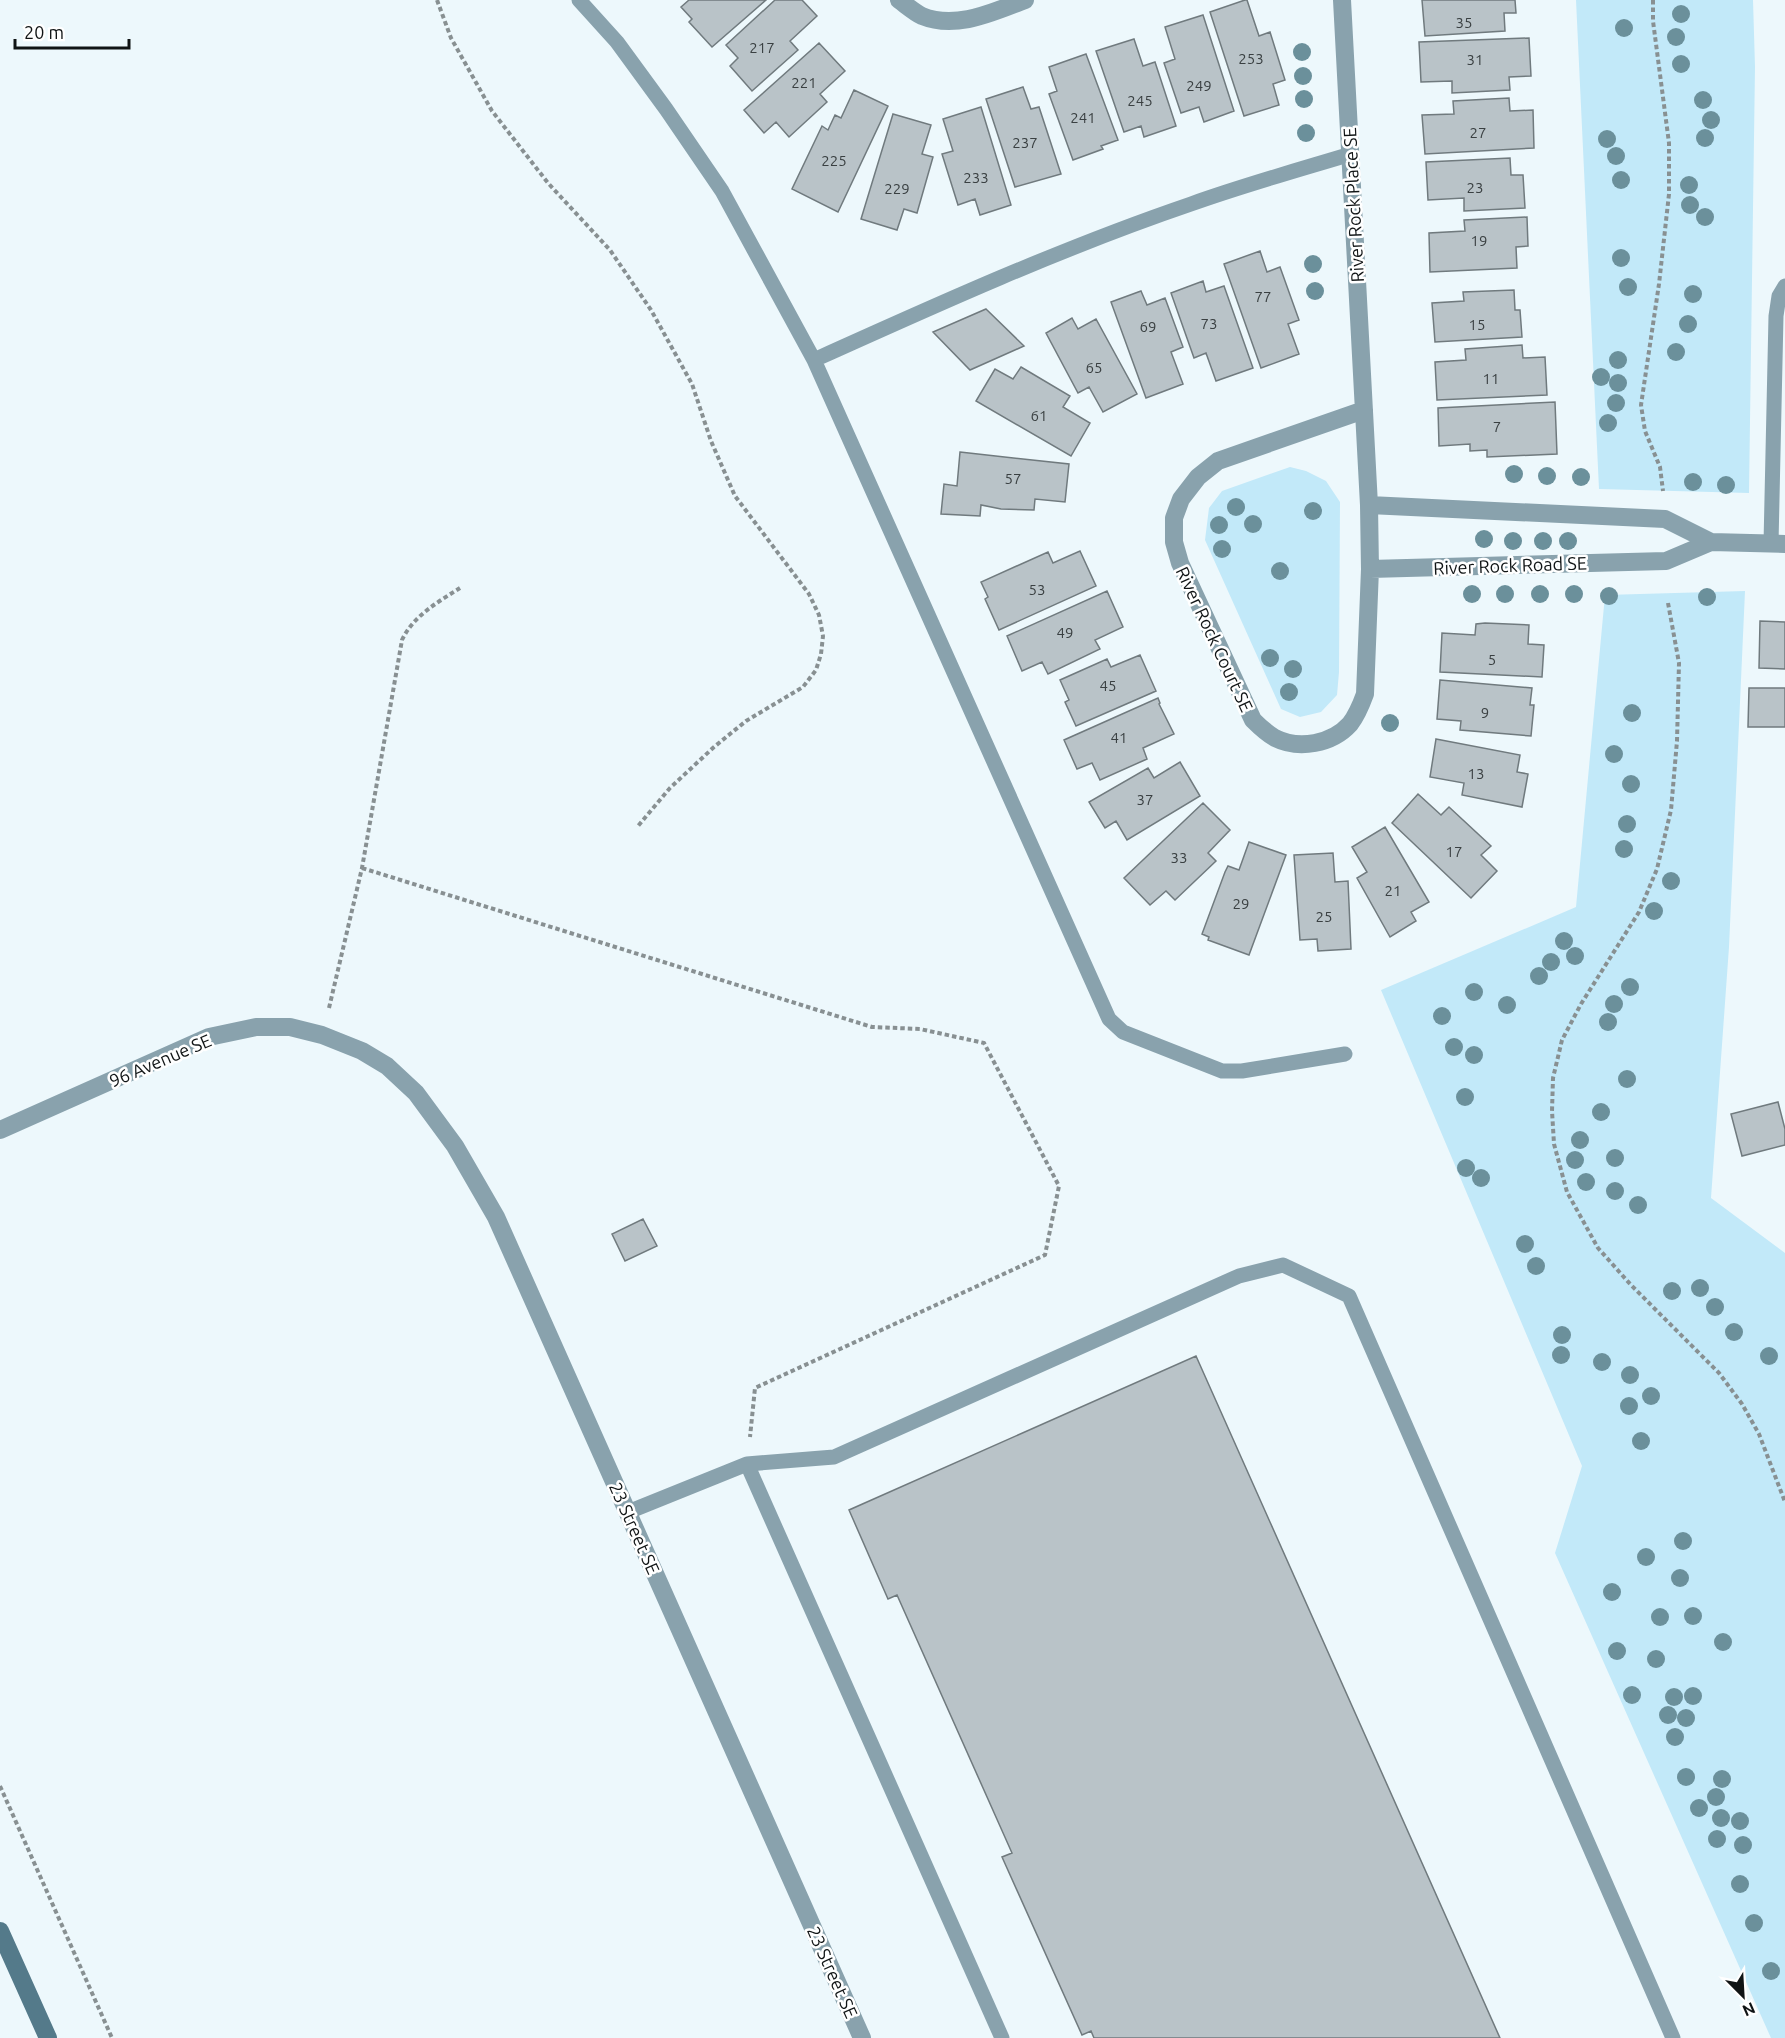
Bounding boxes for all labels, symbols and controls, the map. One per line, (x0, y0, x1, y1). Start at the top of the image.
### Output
scale bar (15, 12, 129, 50)
house number: 35 (1456, 14, 1472, 31)
text: 20 m (24, 22, 64, 42)
house number: 217 (749, 39, 775, 56)
house number: 253 (1238, 50, 1264, 67)
house number: 31 (1467, 51, 1483, 68)
house number: 221 (791, 74, 817, 91)
house number: 249 (1186, 77, 1212, 94)
house number: 245 (1127, 92, 1153, 109)
house number: 241 (1070, 109, 1096, 126)
house number: 27 (1470, 124, 1486, 141)
street label: River Rock Place SE (1339, 127, 1367, 283)
house number: 237 (1012, 134, 1038, 151)
house number: 225 (821, 152, 847, 169)
house number: 233 (963, 169, 989, 186)
house number: 23 (1467, 179, 1483, 196)
house number: 229 (884, 180, 910, 197)
house number: 19 (1471, 232, 1487, 249)
house number: 77 (1255, 288, 1271, 305)
house number: 73 (1201, 315, 1217, 332)
house number: 15 (1469, 316, 1485, 333)
house number: 69 (1140, 318, 1156, 335)
house number: 65 (1086, 359, 1102, 376)
house number: 11 (1483, 370, 1499, 387)
house number: 61 (1031, 407, 1047, 424)
house number: 7 (1493, 418, 1501, 435)
house number: 57 (1005, 470, 1021, 487)
street label: River Rock Road SE (1433, 552, 1587, 578)
street label: River Rock Court SE (1173, 563, 1257, 715)
house number: 53 (1029, 581, 1045, 598)
house number: 49 (1057, 624, 1073, 641)
house number: 5 (1488, 651, 1496, 668)
house number: 45 (1100, 677, 1116, 694)
house number: 9 (1481, 704, 1489, 721)
house number: 41 (1111, 729, 1127, 746)
house number: 13 (1468, 765, 1484, 782)
house number: 37 (1137, 791, 1153, 808)
house number: 17 (1446, 843, 1462, 860)
house number: 33 (1171, 849, 1187, 866)
house number: 21 (1385, 882, 1401, 899)
house number: 29 (1233, 895, 1249, 912)
house number: 25 (1316, 908, 1332, 925)
street label: 96 Avenue SE (106, 1030, 214, 1090)
street label: 23 Street SE (606, 1479, 664, 1577)
street label: 23 Street SE (804, 1923, 862, 2021)
north arrow (1713, 1966, 1773, 2026)
text: N (1740, 1999, 1758, 2020)

